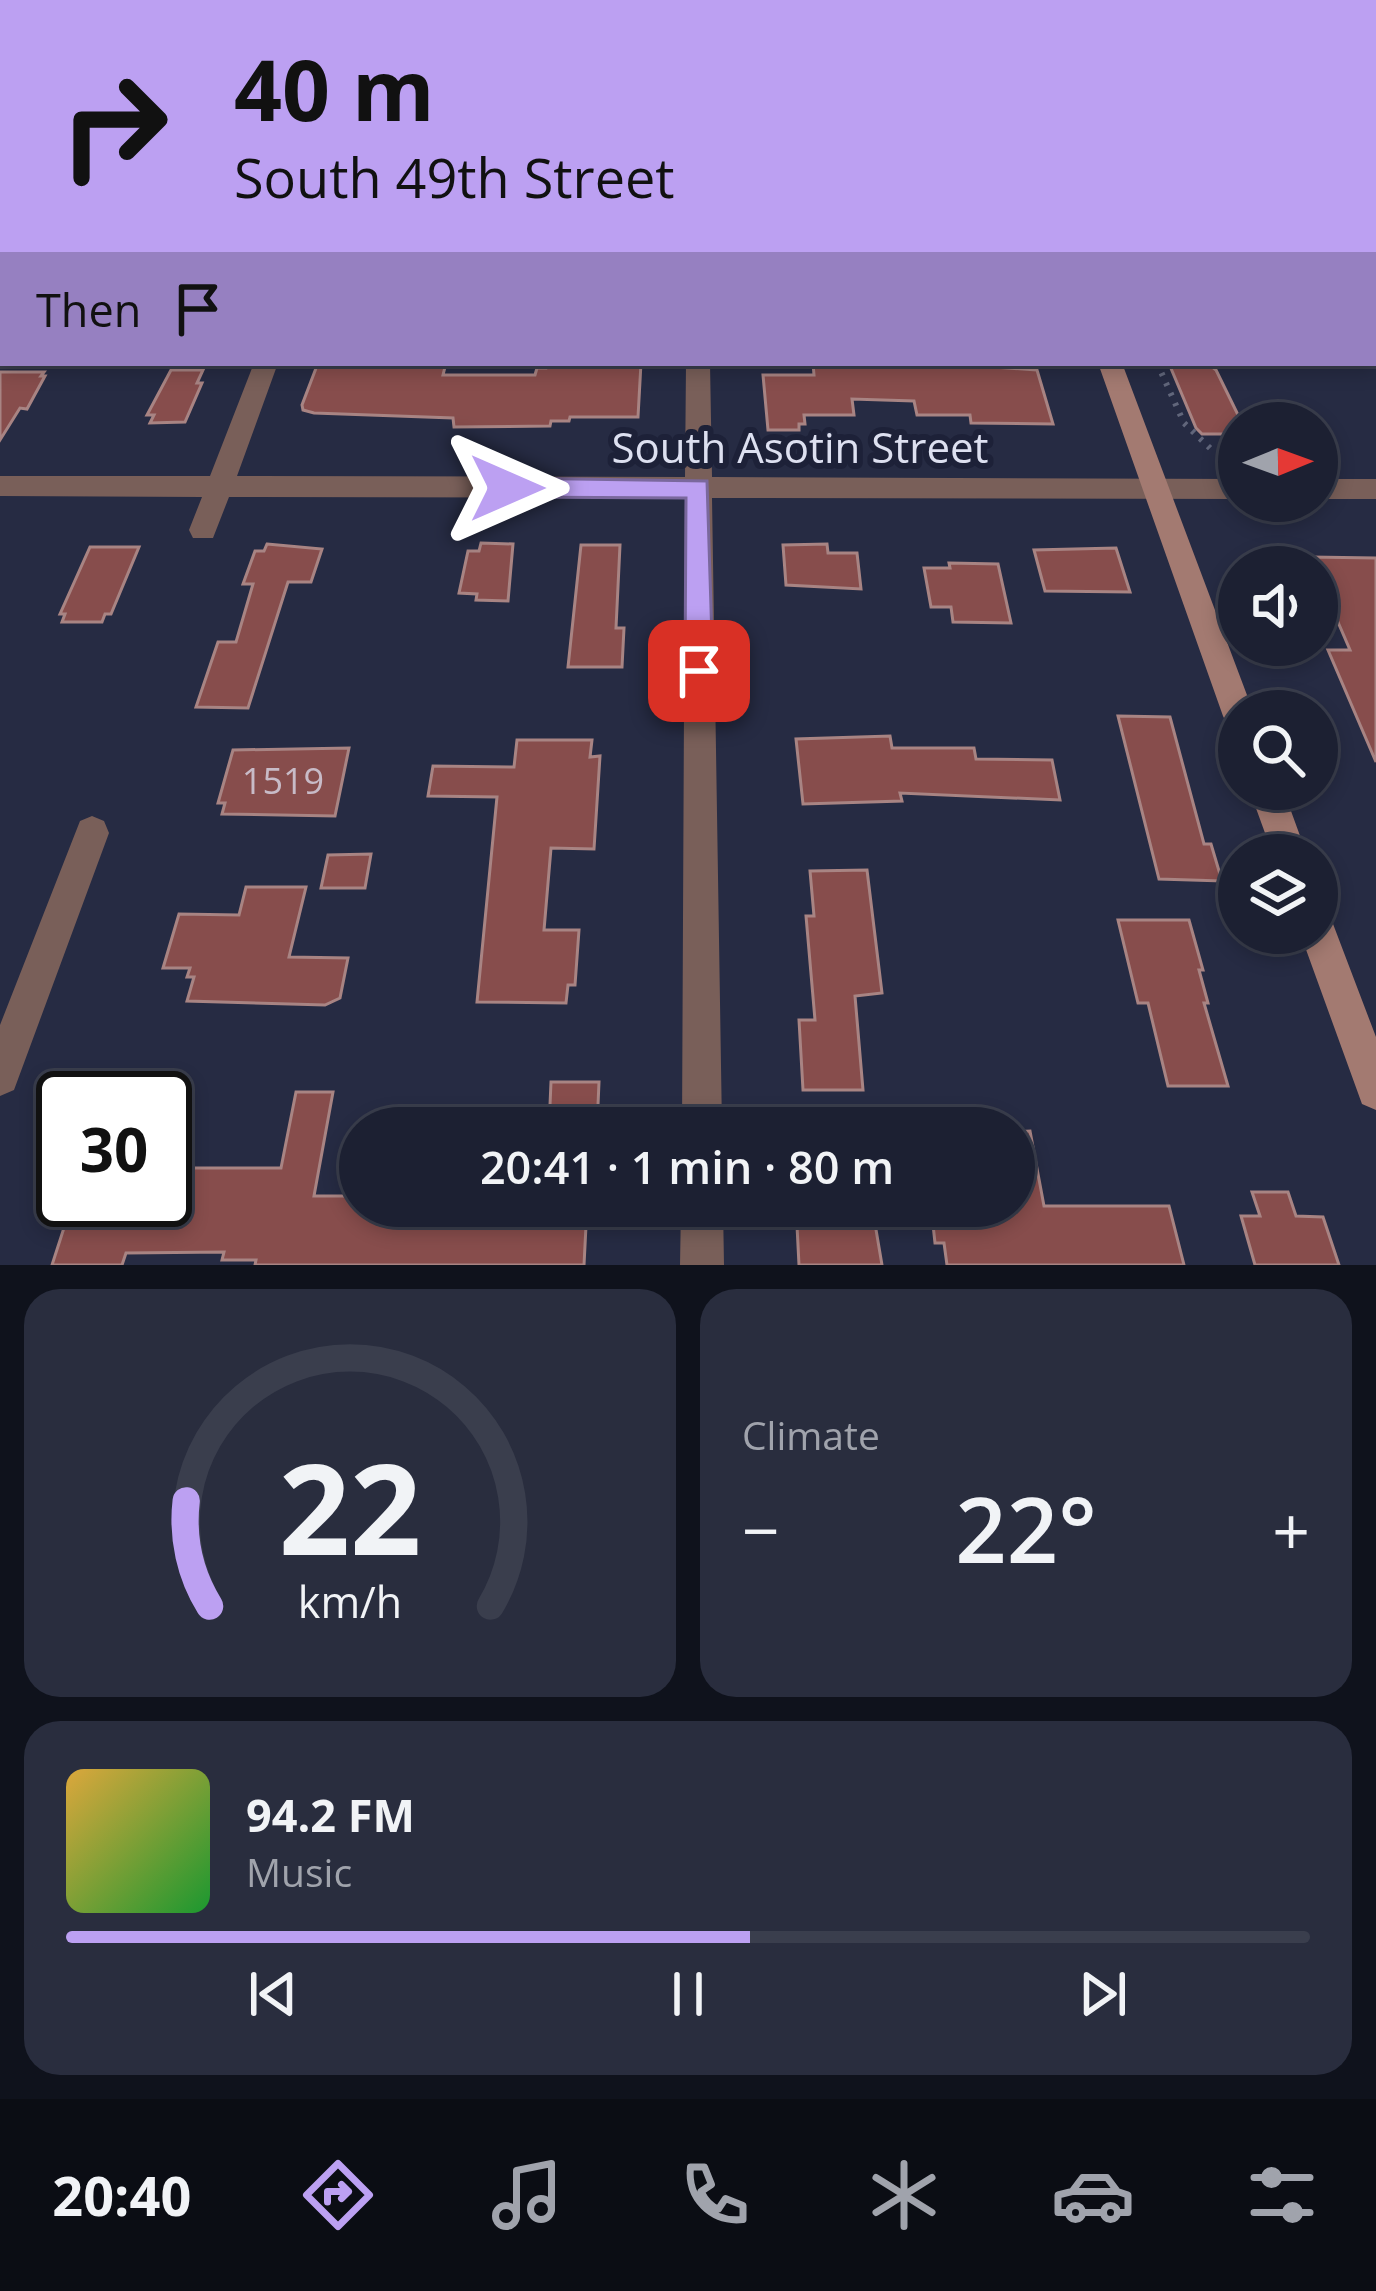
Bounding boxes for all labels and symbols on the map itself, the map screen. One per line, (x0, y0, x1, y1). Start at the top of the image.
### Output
north arrow (1218, 402, 1338, 522)
street label: South Asotin Street (611, 418, 989, 475)
position arrow (444, 425, 570, 551)
pin (648, 620, 750, 722)
house number: 1519 (242, 756, 324, 805)
speed limit sign: 30 (36, 1071, 192, 1227)

